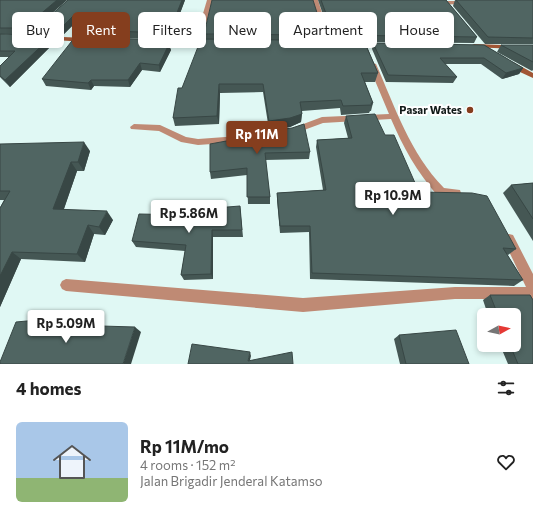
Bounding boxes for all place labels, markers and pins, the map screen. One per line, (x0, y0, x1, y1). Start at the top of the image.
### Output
place label: Pasar Wates (399, 103, 462, 116)
marker: Pasar Wates (465, 105, 475, 115)
pin: Rp 11M (224, 121, 290, 155)
pin: Rp 10.9M (352, 182, 434, 216)
pin: Rp 5.86M (148, 200, 230, 234)
pin: Rp 5.09M (25, 310, 107, 344)

